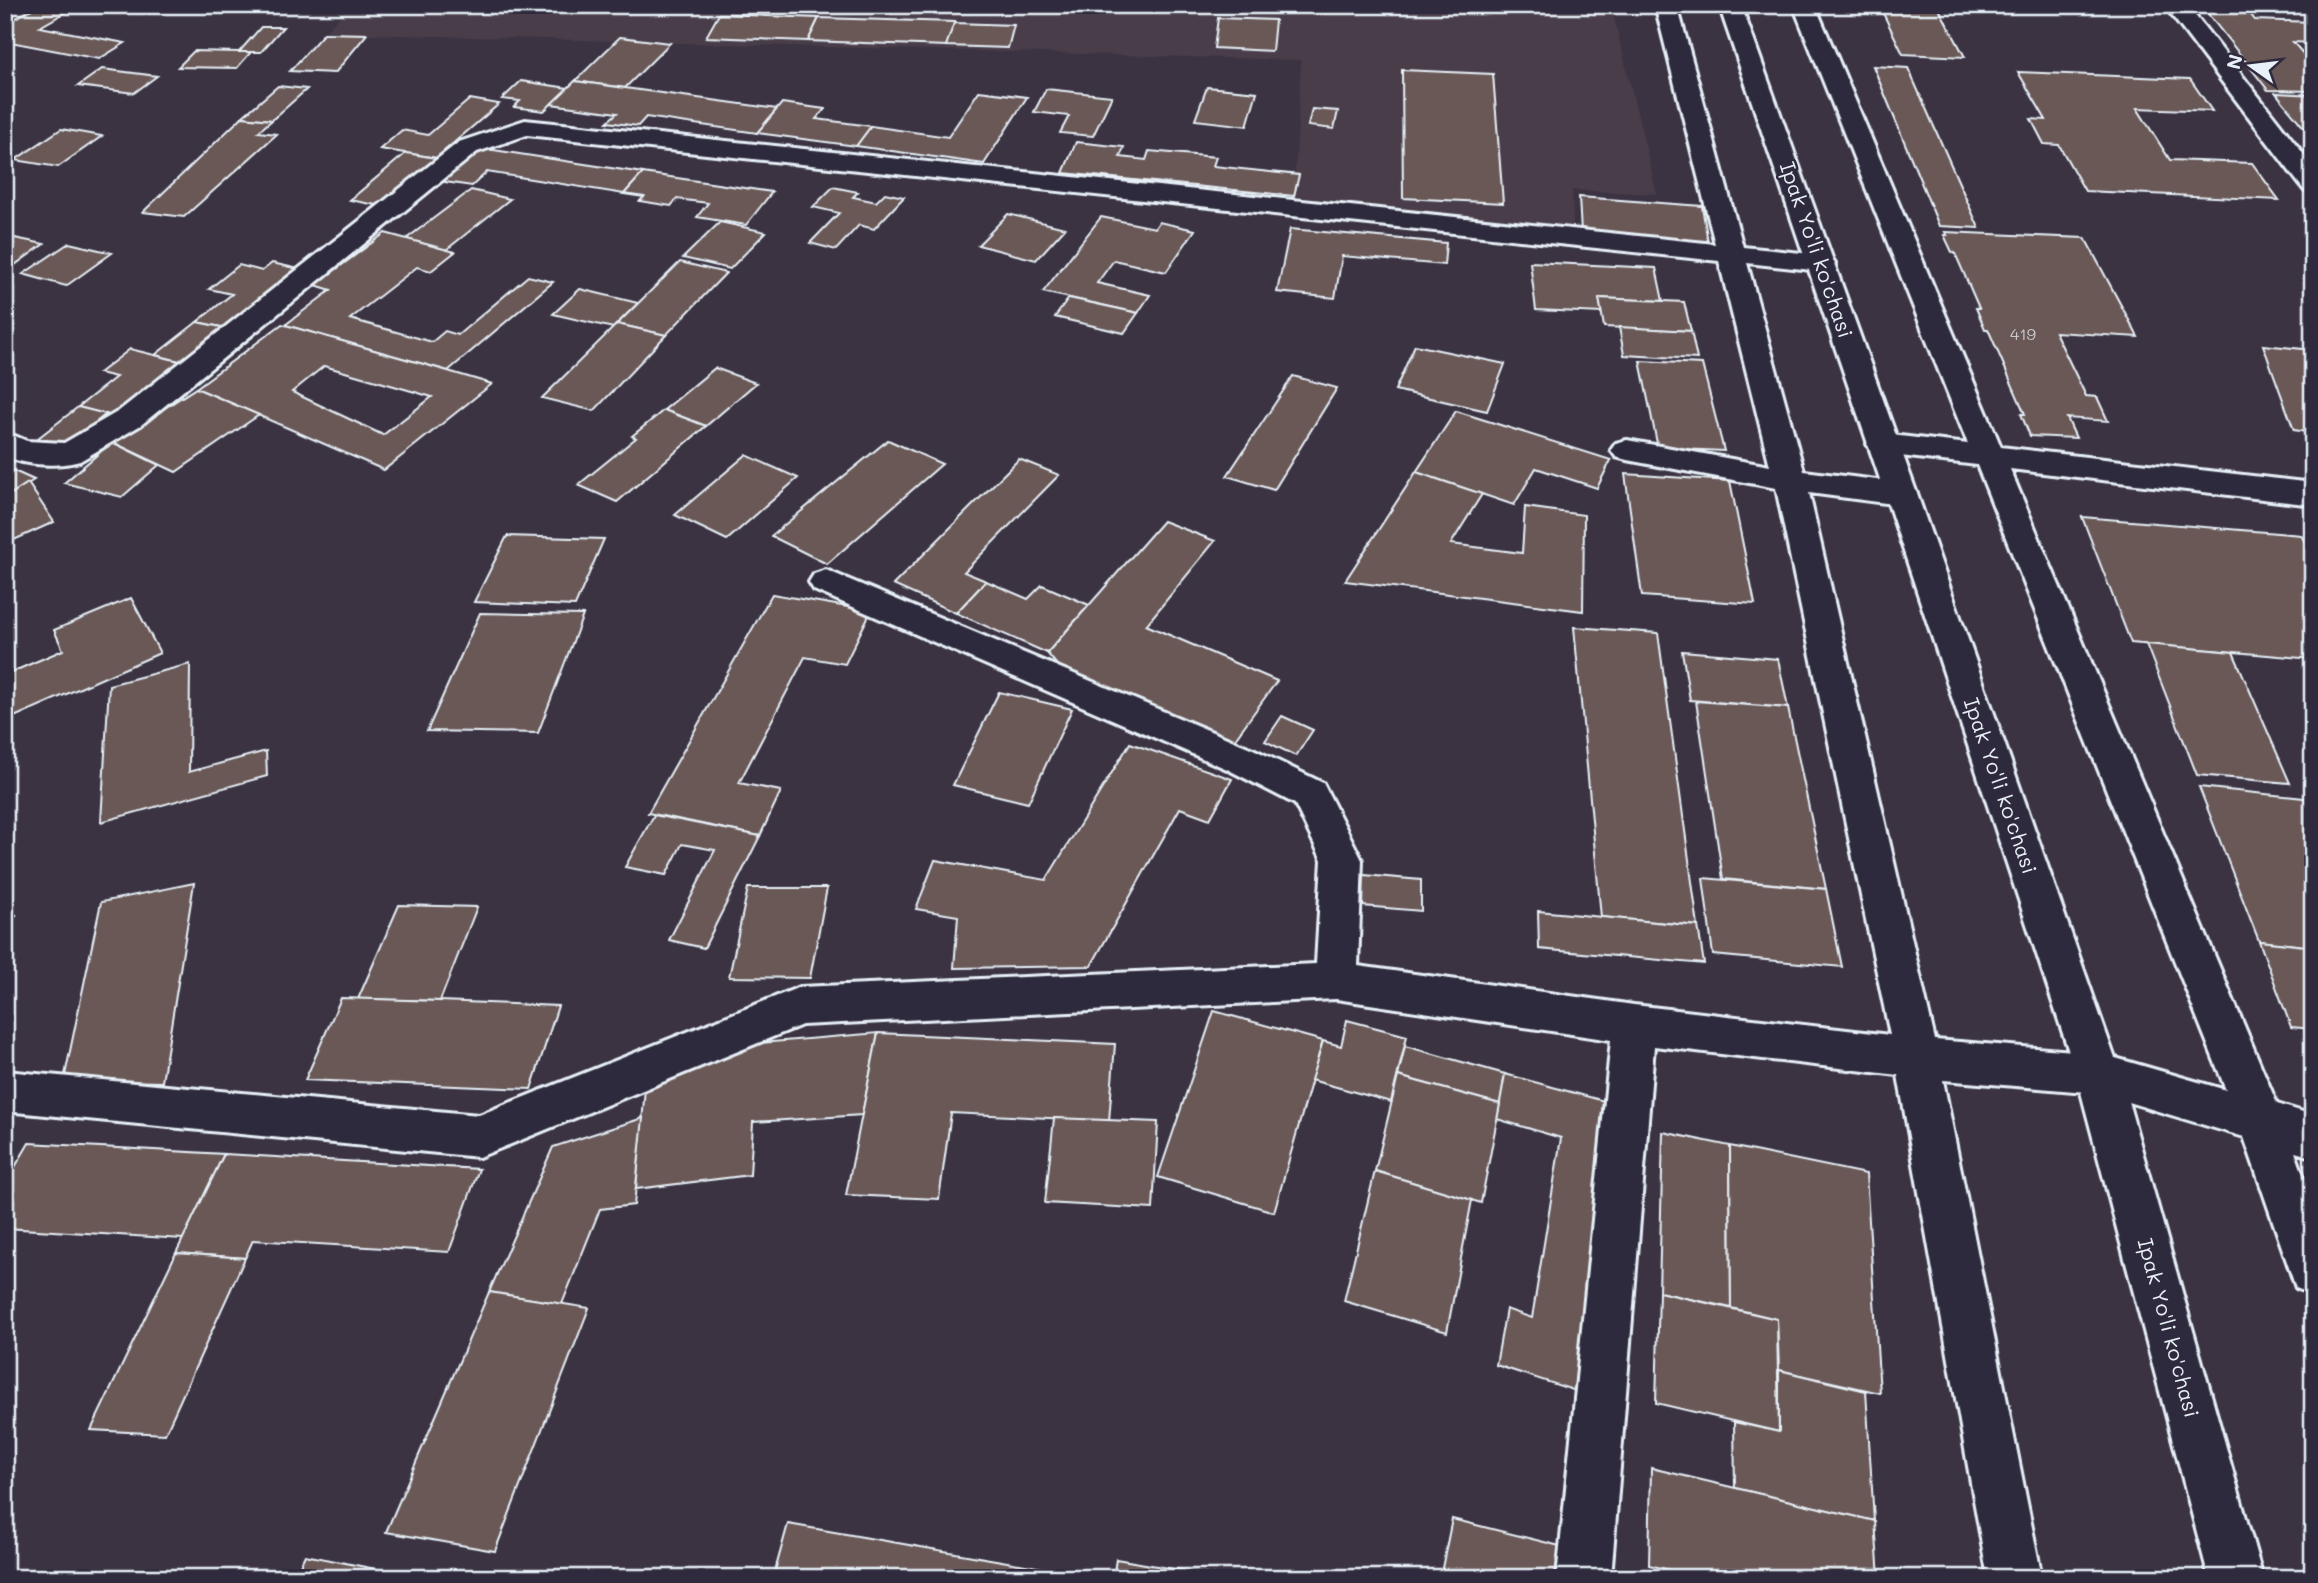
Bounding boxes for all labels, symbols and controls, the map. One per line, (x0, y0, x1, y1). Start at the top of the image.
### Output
north arrow (2216, 32, 2286, 102)
text: N (2220, 52, 2248, 72)
street label: Ipak Yo'li ko'chasi (1775, 158, 1860, 341)
house number: 419 (2010, 323, 2036, 344)
street label: Ipak Yo'li ko'chasi (1959, 694, 2044, 877)
street label: Ipak Yo'li ko'chasi (2133, 1235, 2206, 1420)

